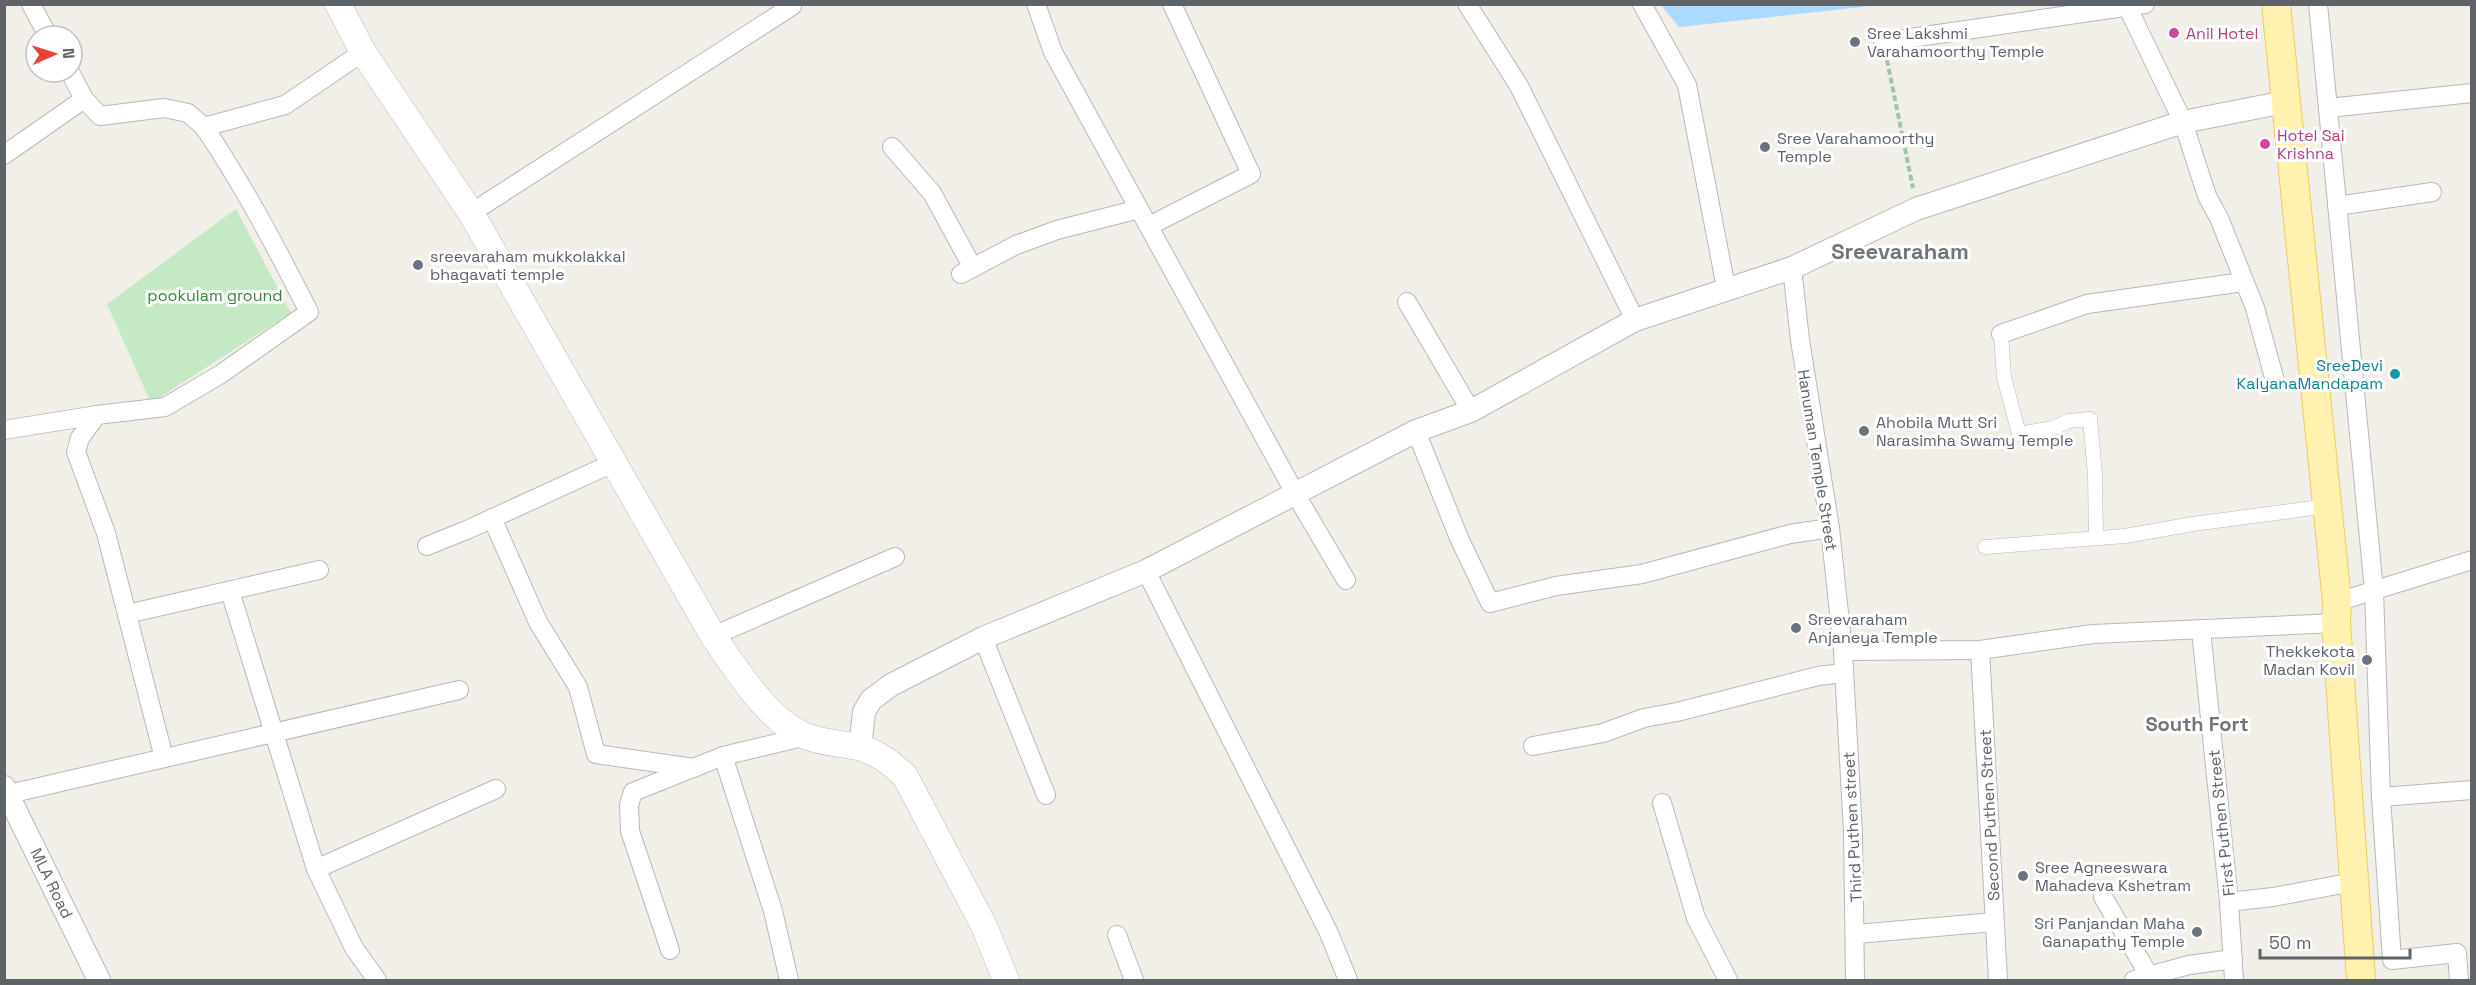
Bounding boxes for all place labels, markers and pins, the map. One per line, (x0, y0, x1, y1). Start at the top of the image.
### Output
place label: Sree Lakshmi Varahamoorthy Temple (1867, 23, 2044, 62)
place label: Anil Hotel (2186, 23, 2258, 44)
marker: Anil Hotel (2167, 26, 2181, 40)
marker: Sree Lakshmi Varahamoorthy Temple (1848, 35, 1862, 49)
place label: Hotel Sai Krishna (2277, 125, 2345, 164)
place label: Sree Varahamoorthy Temple (1777, 128, 1934, 167)
marker: Hotel Sai Krishna (2258, 137, 2272, 151)
marker: Sree Varahamoorthy Temple (1758, 140, 1772, 154)
place label: sreevaraham mukkolakkal bhagavati temple (430, 246, 626, 285)
marker: sreevaraham mukkolakkal bhagavati temple (411, 258, 425, 272)
place label: SreeDevi KalyanaMandapam (2237, 355, 2383, 394)
marker: SreeDevi KalyanaMandapam (2388, 367, 2402, 381)
place label: Ahobila Mutt Sri Narasimha Swamy Temple (1876, 412, 2073, 451)
marker: Ahobila Mutt Sri Narasimha Swamy Temple (1857, 424, 1871, 438)
place label: Sreevaraham Anjaneya Temple (1808, 609, 1938, 648)
marker: Sreevaraham Anjaneya Temple (1789, 621, 1803, 635)
place label: Thekkekota Madan Kovil (2263, 641, 2355, 680)
marker: Thekkekota Madan Kovil (2360, 653, 2374, 667)
place label: Sree Agneeswara Mahadeva Kshetram (2035, 857, 2191, 896)
marker: Sree Agneeswara Mahadeva Kshetram (2016, 869, 2030, 883)
place label: Sri Panjandan Maha Ganapathy Temple (2034, 913, 2185, 952)
marker: Sri Panjandan Maha Ganapathy Temple (2190, 925, 2204, 939)

